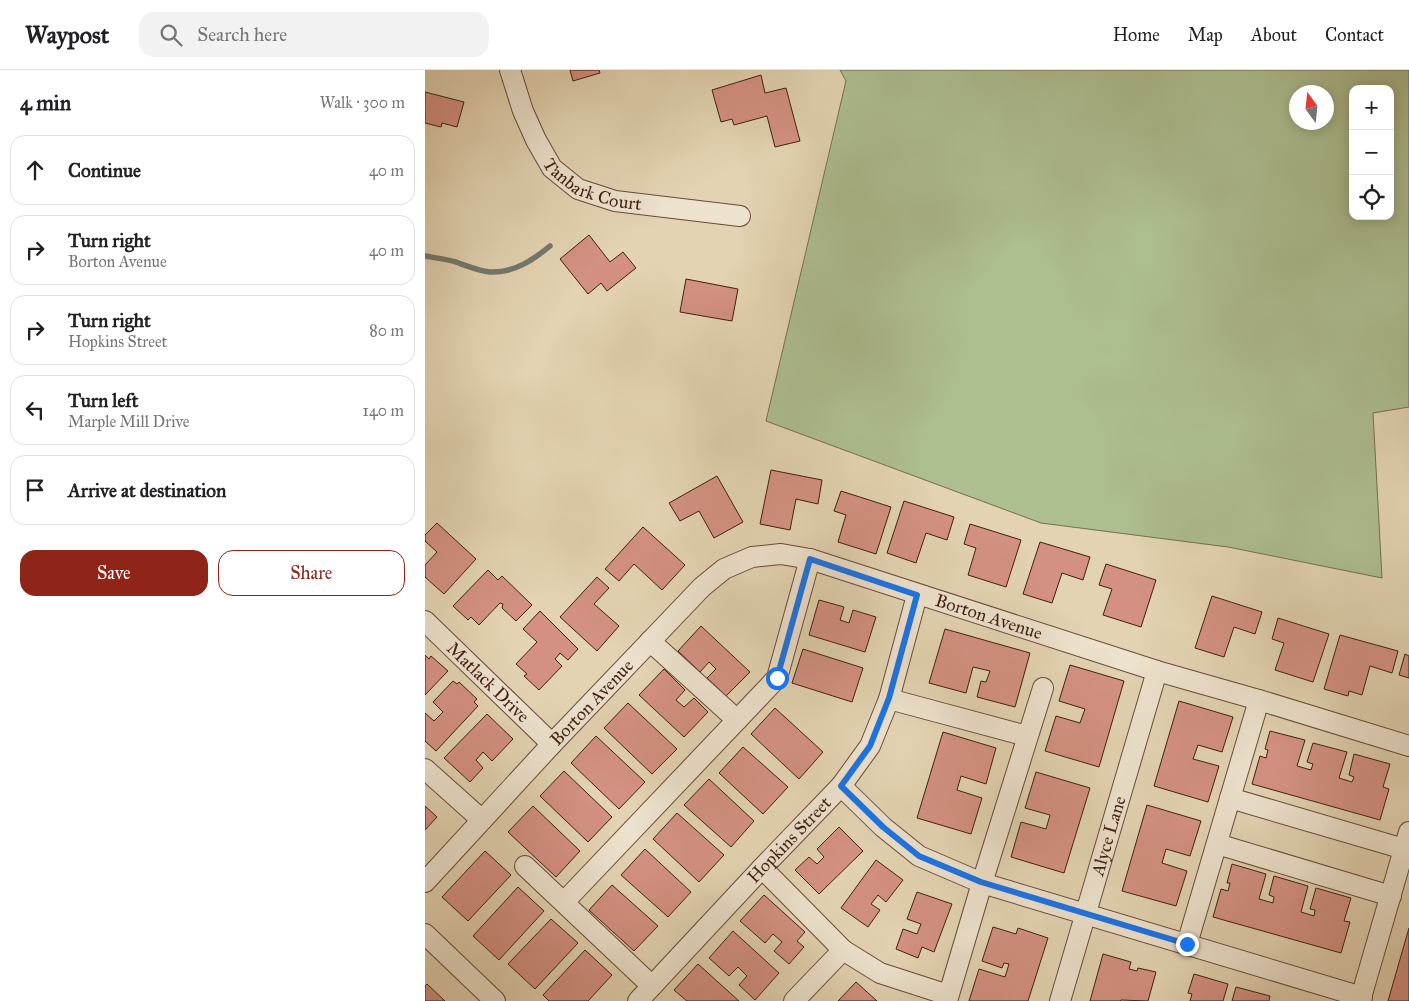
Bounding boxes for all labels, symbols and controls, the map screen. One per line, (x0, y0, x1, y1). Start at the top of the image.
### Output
search box (139, 12, 489, 57)
text: Waypost (25, 20, 109, 50)
icon: search (157, 21, 185, 49)
text: Search here (197, 23, 287, 46)
text: Home (1113, 24, 1160, 46)
text: Map (1188, 24, 1223, 46)
text: About (1251, 24, 1297, 46)
text: Contact (1325, 24, 1384, 46)
north arrow (1289, 85, 1334, 130)
map controls (1349, 85, 1394, 220)
button: + (1349, 85, 1394, 130)
text: 4 min (20, 90, 71, 116)
text: Walk · 300 m (320, 93, 405, 112)
button: − (1349, 130, 1394, 175)
street label: Tanbark Court (538, 155, 643, 215)
icon: ahead (21, 156, 49, 184)
text: Continue (68, 159, 141, 182)
text: 40 m (369, 161, 404, 180)
button: locate (1349, 175, 1394, 220)
text: Turn right (68, 229, 151, 252)
icon: right (21, 236, 49, 264)
text: 40 m (369, 241, 404, 260)
text: Borton Avenue (68, 252, 167, 271)
text: Turn right (68, 309, 151, 332)
icon: right (21, 316, 49, 344)
text: 80 m (369, 321, 404, 340)
text: Hopkins Street (68, 332, 167, 351)
text: Turn left (68, 389, 138, 412)
icon: left (21, 396, 49, 424)
text: 140 m (363, 401, 404, 420)
text: Marple Mill Drive (68, 412, 190, 431)
icon: arrive (21, 476, 49, 504)
text: Arrive at destination (68, 479, 226, 502)
button: Save (20, 550, 208, 596)
button: Share (218, 550, 405, 596)
street label: Borton Avenue (932, 589, 1045, 644)
street label: Matlack Drive (442, 637, 534, 727)
street label: Borton Avenue (545, 655, 638, 750)
route start (766, 667, 789, 690)
street label: Hopkins Street (743, 791, 836, 888)
street label: Alyce Lane (1086, 793, 1131, 879)
route end (1176, 933, 1199, 956)

